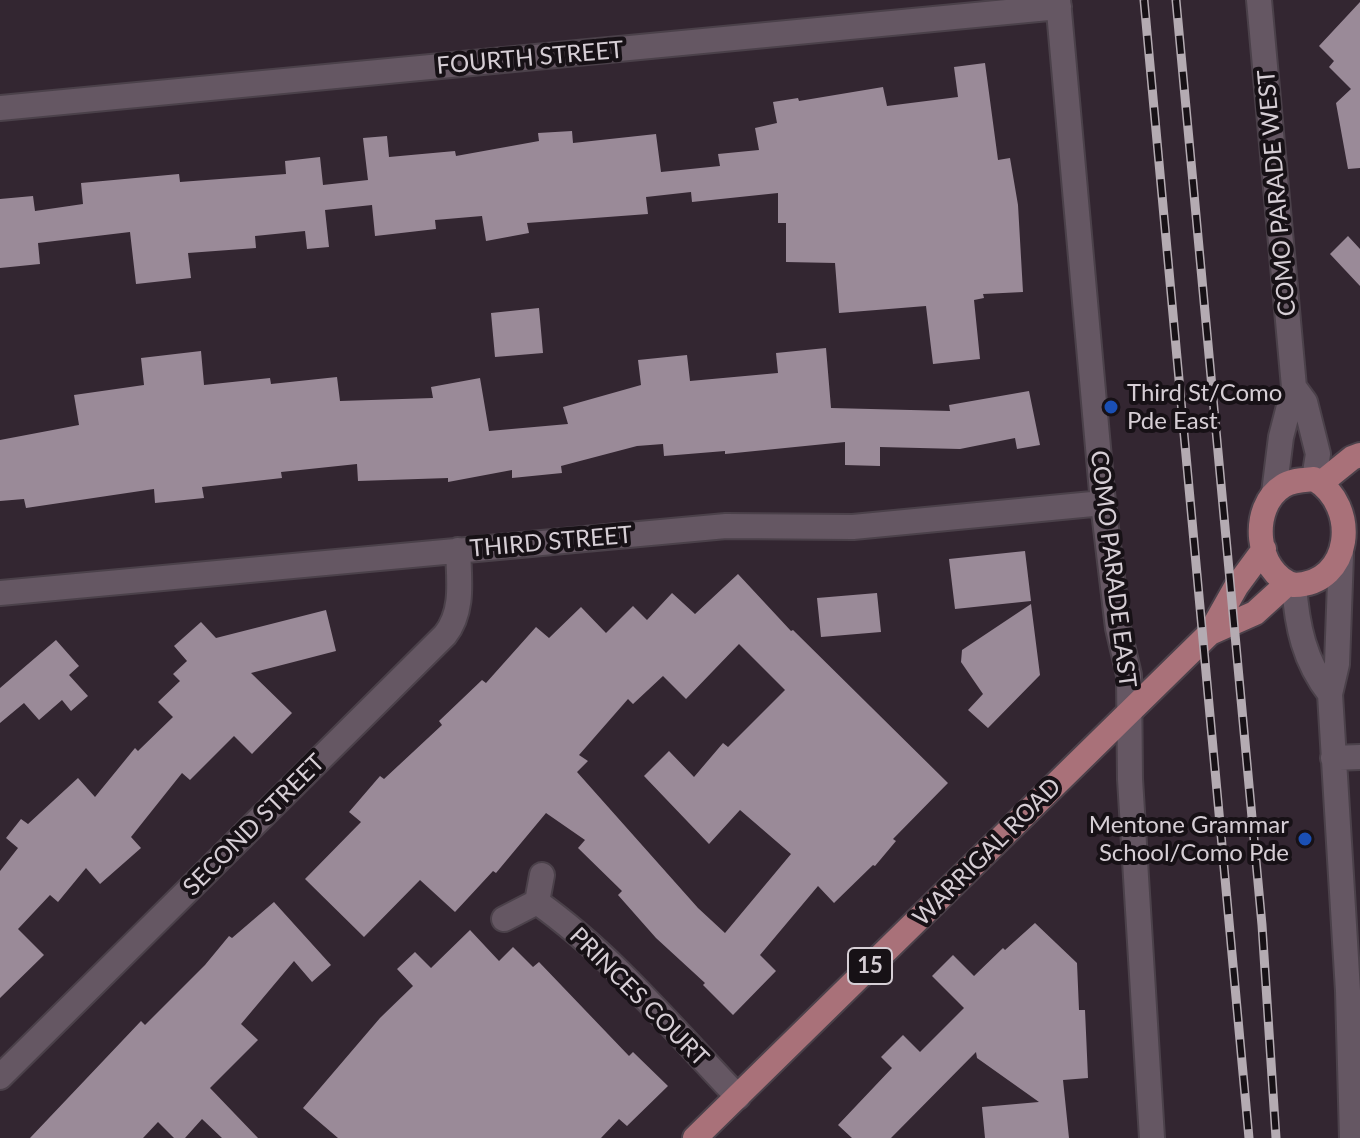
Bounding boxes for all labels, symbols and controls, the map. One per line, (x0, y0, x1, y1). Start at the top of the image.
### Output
street label: FOURTH STREET (435, 35, 625, 81)
street label: COMO PARADE WEST (1252, 68, 1302, 318)
place label: Third St/Como Pde East (1127, 379, 1282, 435)
marker: Third St/Como Pde East (1102, 398, 1120, 416)
street label: COMO PARADE EAST (1084, 449, 1142, 689)
street label: THIRD STREET (469, 521, 633, 563)
street label: SECOND STREET (177, 748, 331, 902)
street label: WARRIGAL ROAD (907, 772, 1067, 932)
place label: Mentone Grammar School/Como Pde (1089, 811, 1289, 867)
marker: Mentone Grammar School/Como Pde (1296, 830, 1314, 848)
street label: PRINCES COURT (563, 921, 715, 1073)
road number: 15 (848, 948, 892, 984)

